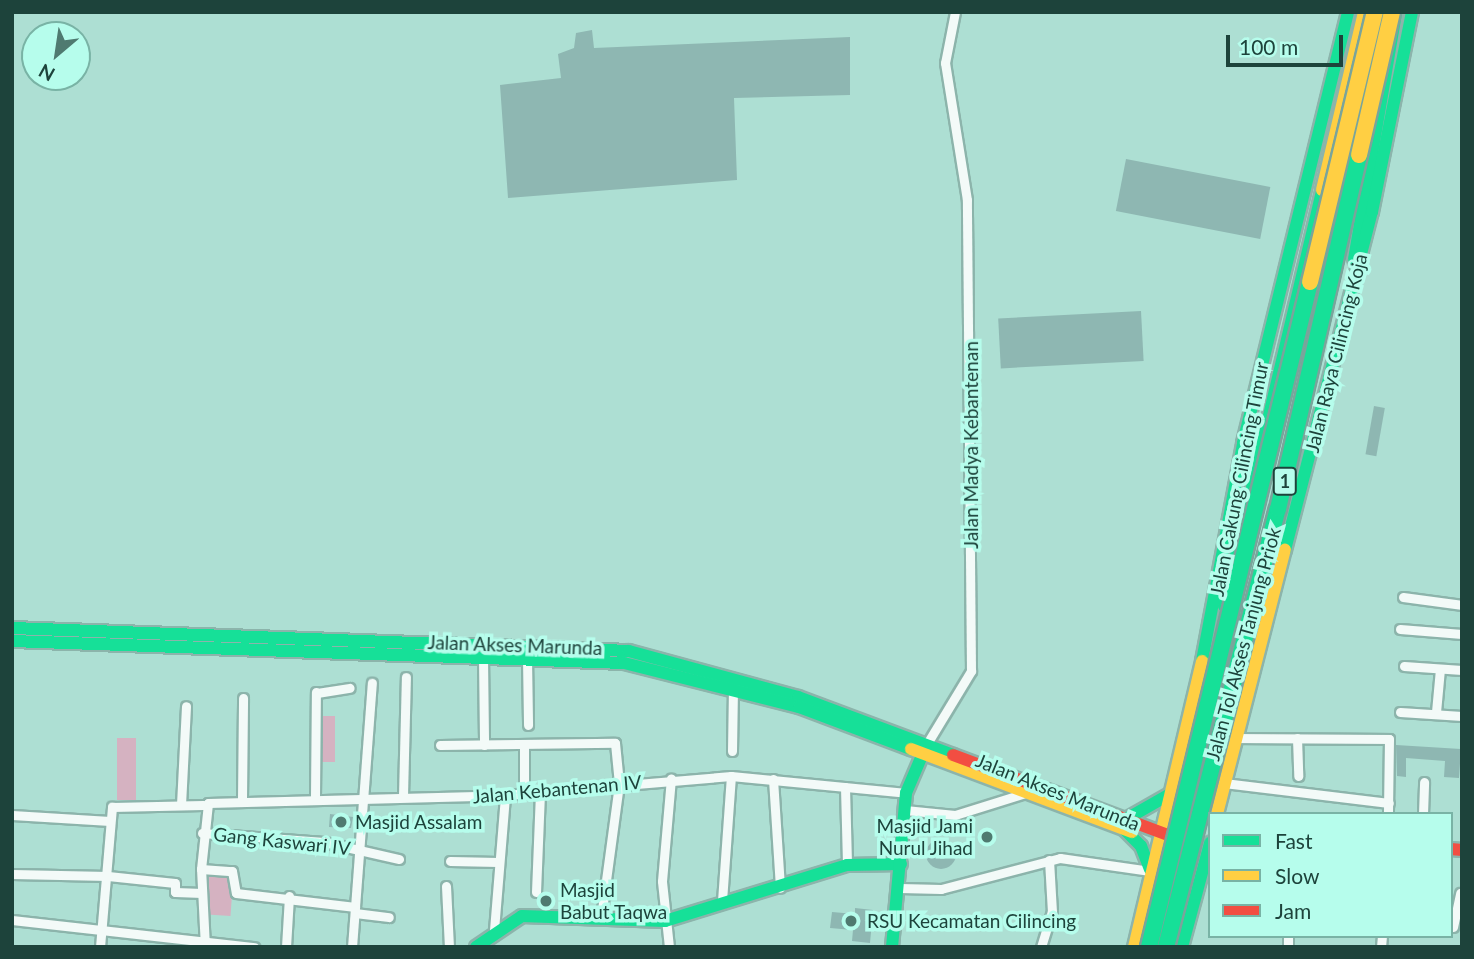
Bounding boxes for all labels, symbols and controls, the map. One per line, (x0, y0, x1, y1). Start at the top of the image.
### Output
north arrow (21, 21, 91, 91)
scale bar (1229, 21, 1346, 65)
text: 100 m (1239, 34, 1298, 59)
text: N (35, 59, 59, 87)
street label: Jalan Raya Cilincing Koja (1300, 251, 1372, 455)
street label: Jalan Madya Kebantenan (960, 341, 982, 549)
street label: Jalan Cakung Cilincing Timur (1205, 360, 1273, 598)
road number: 1 (1273, 466, 1297, 495)
street label: Jalan Tol Akses Tanjung Priok (1201, 524, 1285, 764)
street label: Jalan Akses Marunda (427, 631, 603, 659)
street label: Jalan Akses Marunda (972, 749, 1144, 835)
street label: Jalan Kebantenan IV (472, 770, 642, 808)
place label: Masjid Assalam (355, 811, 483, 833)
legend (1208, 812, 1453, 938)
marker: Masjid Assalam (333, 814, 349, 830)
place label: Masjid Jami Nurul Jihad (876, 815, 973, 859)
street label: Gang Kaswari IV (212, 822, 352, 860)
text: Fast (1275, 828, 1312, 853)
marker: Masjid Jami Nurul Jihad (979, 829, 995, 845)
text: Slow (1275, 863, 1319, 888)
place label: Masjid Babut Taqwa (560, 879, 668, 923)
marker: Masjid Babut Taqwa (538, 893, 554, 909)
text: Jam (1275, 898, 1311, 923)
place label: RSU Kecamatan Cilincing (867, 910, 1076, 932)
marker: RSU Kecamatan Cilincing (841, 911, 861, 931)

